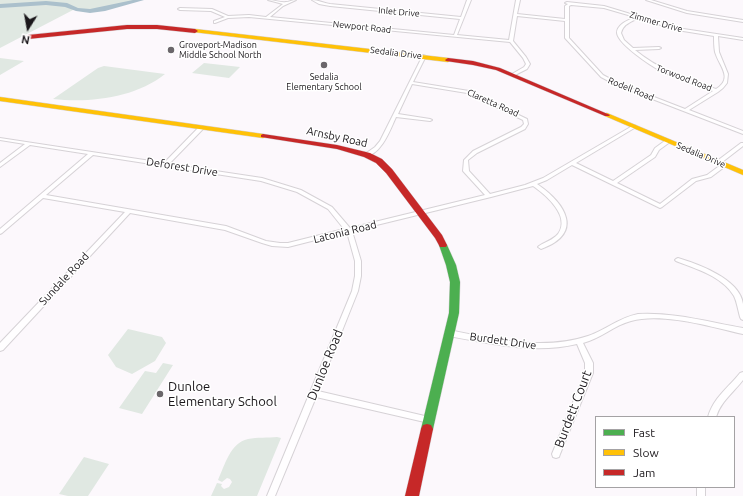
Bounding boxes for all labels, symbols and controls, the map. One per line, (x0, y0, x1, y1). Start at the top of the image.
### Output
street label: Inlet Drive (378, 5, 420, 19)
north arrow (8, 8, 48, 48)
street label: Zimmer Drive (628, 9, 684, 35)
street label: Newport Road (332, 19, 392, 35)
text: N (21, 33, 31, 46)
place label: Groveport-Madison Middle School North (179, 40, 262, 61)
street label: Sedalia Drive (369, 44, 423, 62)
marker: Groveport-Madison Middle School North (166, 45, 176, 55)
marker: Sedalia Elementary School (319, 60, 329, 70)
street label: Torwood Road (655, 62, 713, 94)
place label: Sedalia Elementary School (286, 72, 362, 93)
street label: Rodell Road (606, 75, 656, 103)
street label: Claretta Road (466, 87, 520, 119)
street label: Arnsby Road (305, 124, 369, 150)
street label: Sedalia Drive (675, 140, 727, 170)
street label: Deforest Drive (145, 155, 219, 179)
street label: Latonia Road (312, 218, 378, 246)
street label: Sundale Road (36, 250, 92, 308)
street label: Dunloe Road (304, 327, 346, 403)
street label: Burdett Drive (469, 330, 537, 352)
street label: Burdett Court (551, 368, 595, 450)
place label: Dunloe Elementary School (168, 379, 277, 410)
marker: Dunloe Elementary School (155, 389, 165, 399)
legend (595, 416, 735, 488)
text: Fast (633, 426, 655, 439)
text: Slow (633, 446, 659, 459)
text: Jam (633, 466, 655, 479)

